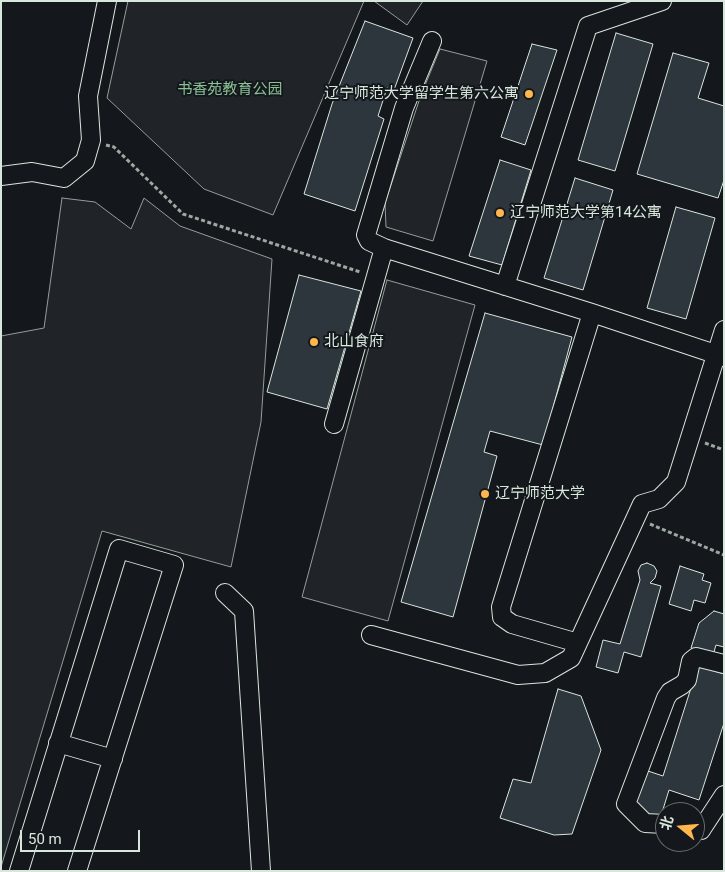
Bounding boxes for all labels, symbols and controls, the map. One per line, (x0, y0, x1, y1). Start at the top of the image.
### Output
park label: 书香苑教育公园 (178, 81, 282, 99)
place label: 辽宁师范大学留学生第六公寓 (324, 85, 519, 103)
marker: 辽宁师范大学留学生第六公寓 (523, 88, 535, 100)
place label: 辽宁师范大学第14公寓 (510, 204, 662, 222)
marker: 辽宁师范大学第14公寓 (494, 207, 506, 219)
place label: 北山食府 (324, 333, 384, 351)
marker: 北山食府 (308, 336, 320, 348)
place label: 辽宁师范大学 (495, 485, 585, 503)
marker: 辽宁师范大学 (479, 488, 491, 500)
north arrow (655, 802, 705, 852)
text: 北 (657, 814, 676, 832)
scale bar (22, 820, 142, 852)
text: 50 m (28, 830, 62, 848)

